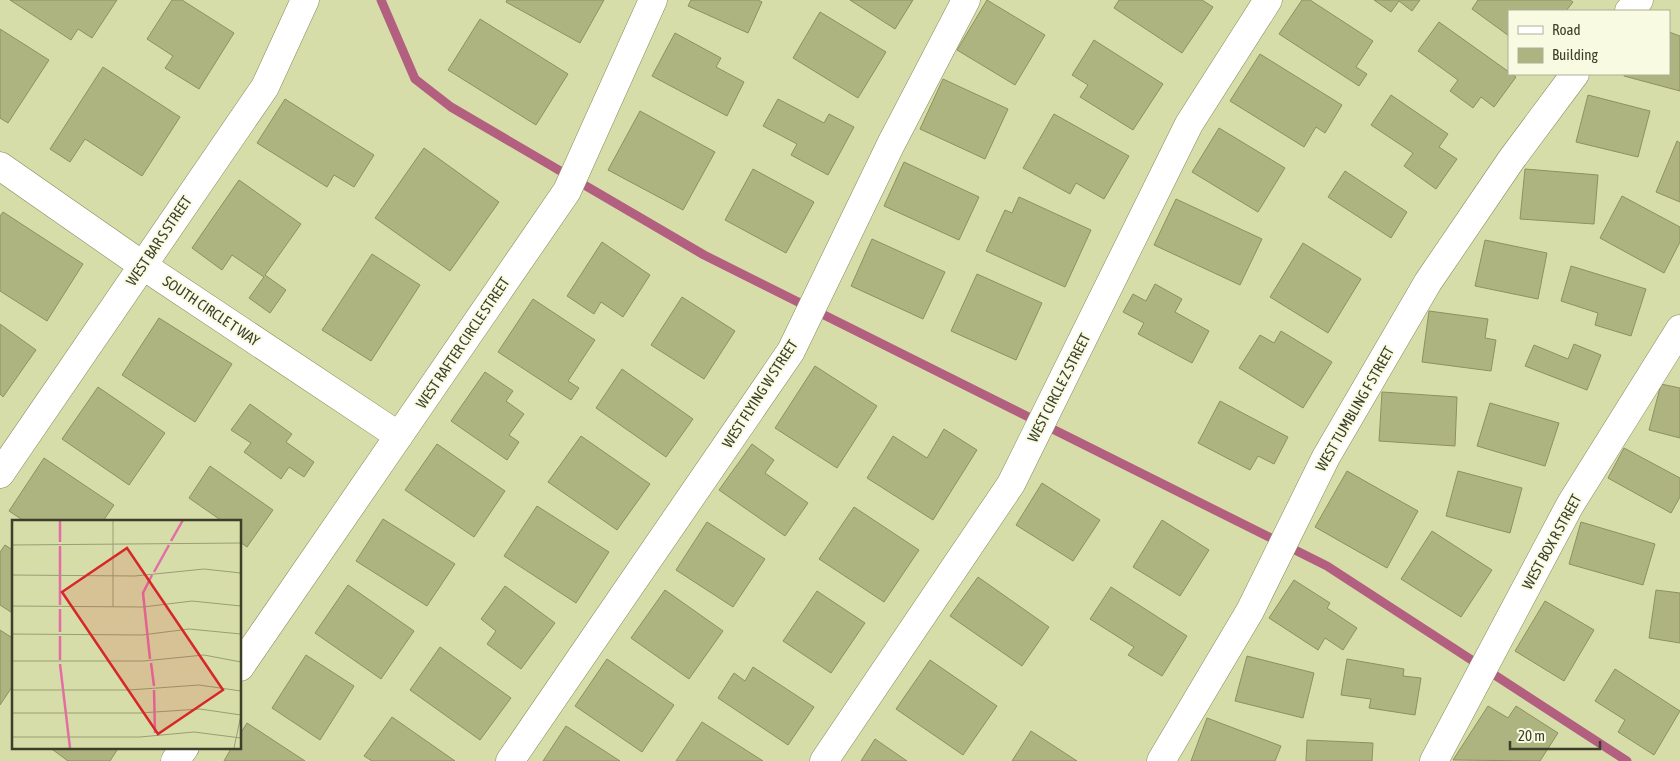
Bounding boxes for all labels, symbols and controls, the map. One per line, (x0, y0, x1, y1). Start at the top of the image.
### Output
legend (1508, 10, 1670, 75)
text: Road (1552, 21, 1581, 38)
text: Building (1552, 46, 1598, 63)
street label: WEST BAR S STREET (122, 192, 195, 289)
street label: SOUTH CIRCLE T WAY (160, 272, 263, 349)
street label: WEST RAFTER CIRCLE STREET (412, 274, 513, 411)
street label: WEST CIRCLE Z STREET (1024, 330, 1093, 445)
street label: WEST FLYING W STREET (718, 336, 801, 451)
street label: WEST TUMBLING F STREET (1312, 343, 1397, 474)
street label: WEST BOX R STREET (1518, 491, 1585, 592)
inset map (12, 520, 241, 748)
scale bar (1510, 718, 1600, 750)
text: 20 m (1518, 727, 1545, 744)

